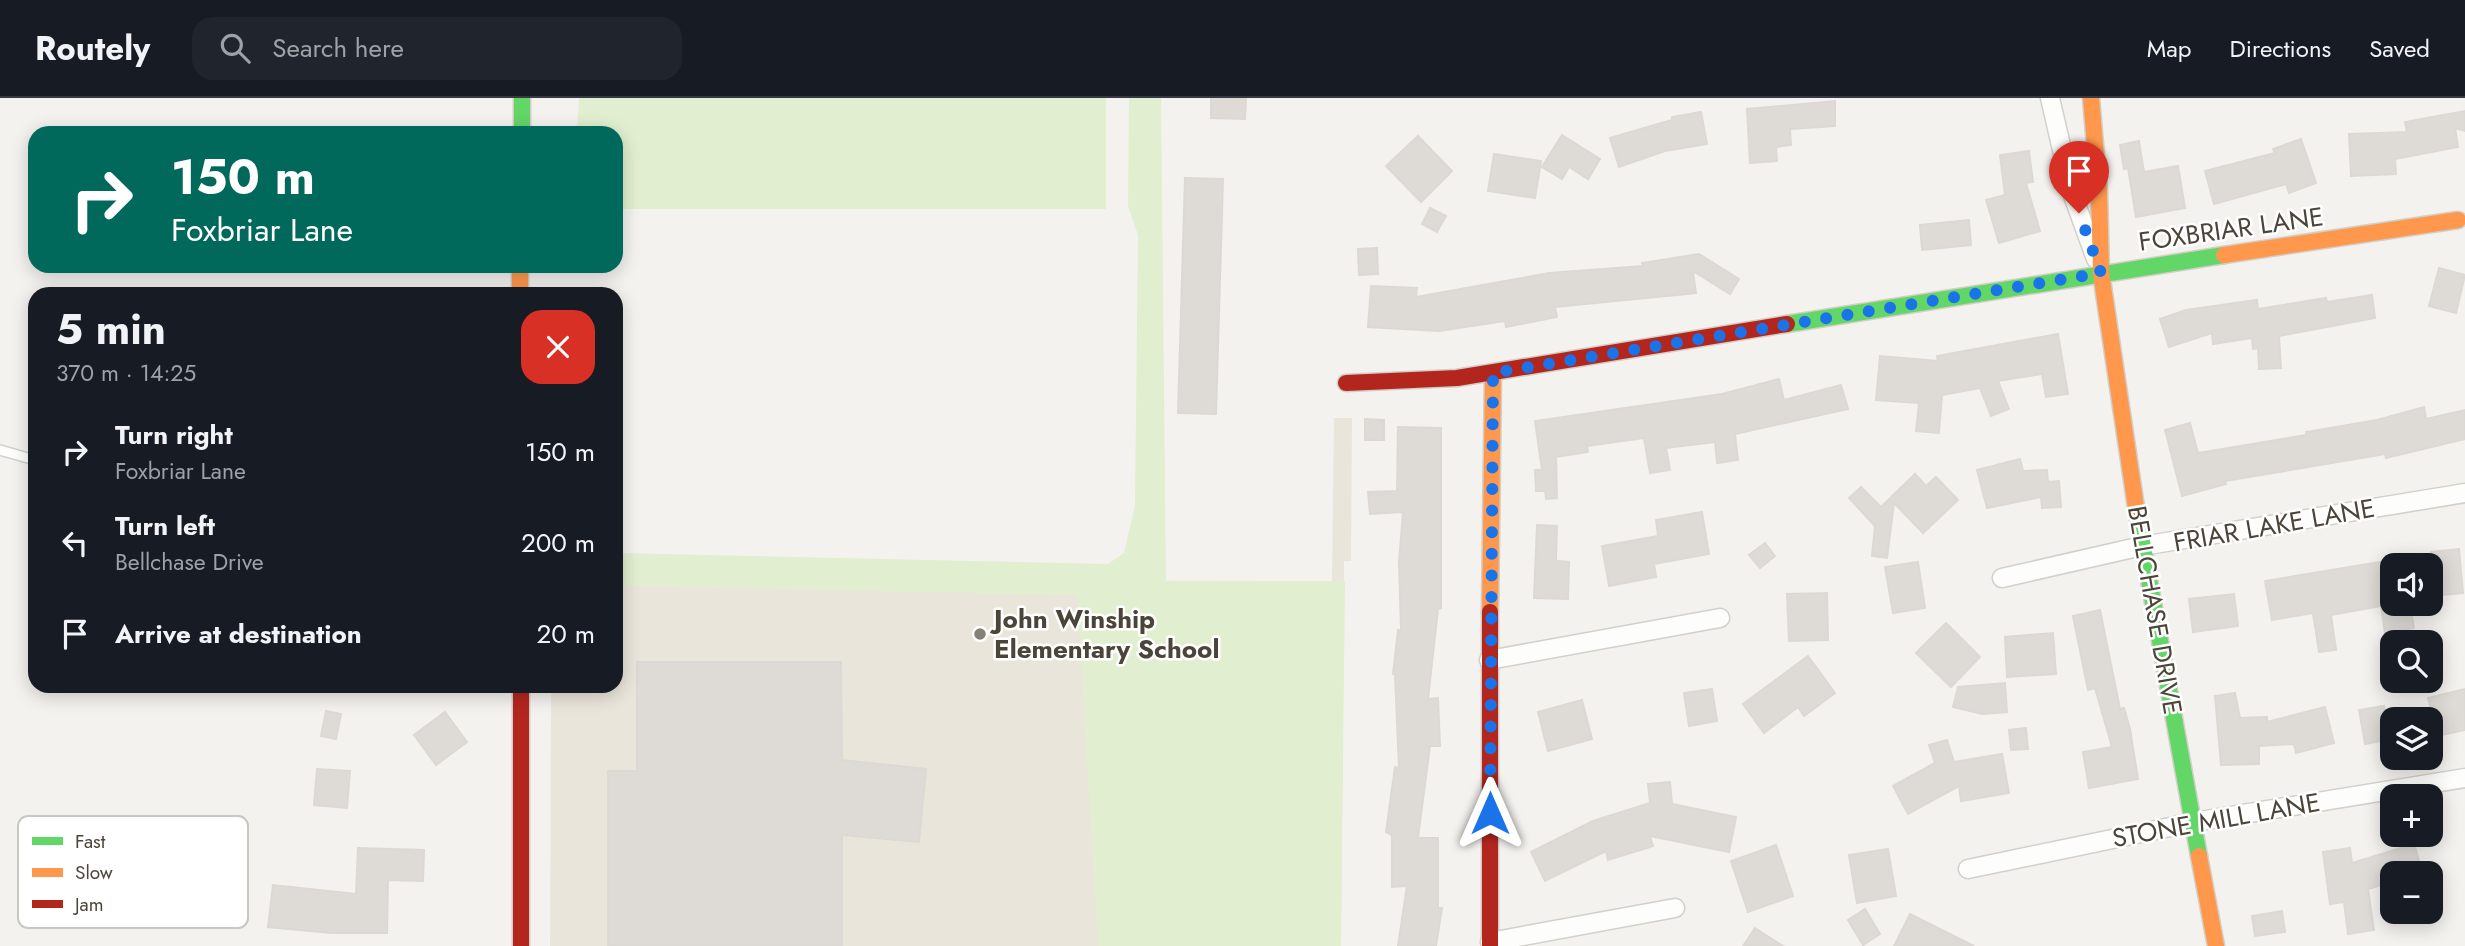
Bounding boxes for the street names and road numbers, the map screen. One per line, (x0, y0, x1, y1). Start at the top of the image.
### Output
street label: FOXBRIAR LANE (2136, 197, 2326, 261)
street label: FRIAR LAKE LANE (2170, 489, 2378, 561)
street label: BELLCHASE DRIVE (2118, 503, 2192, 717)
street label: STONE MILL LANE (2109, 783, 2323, 857)

